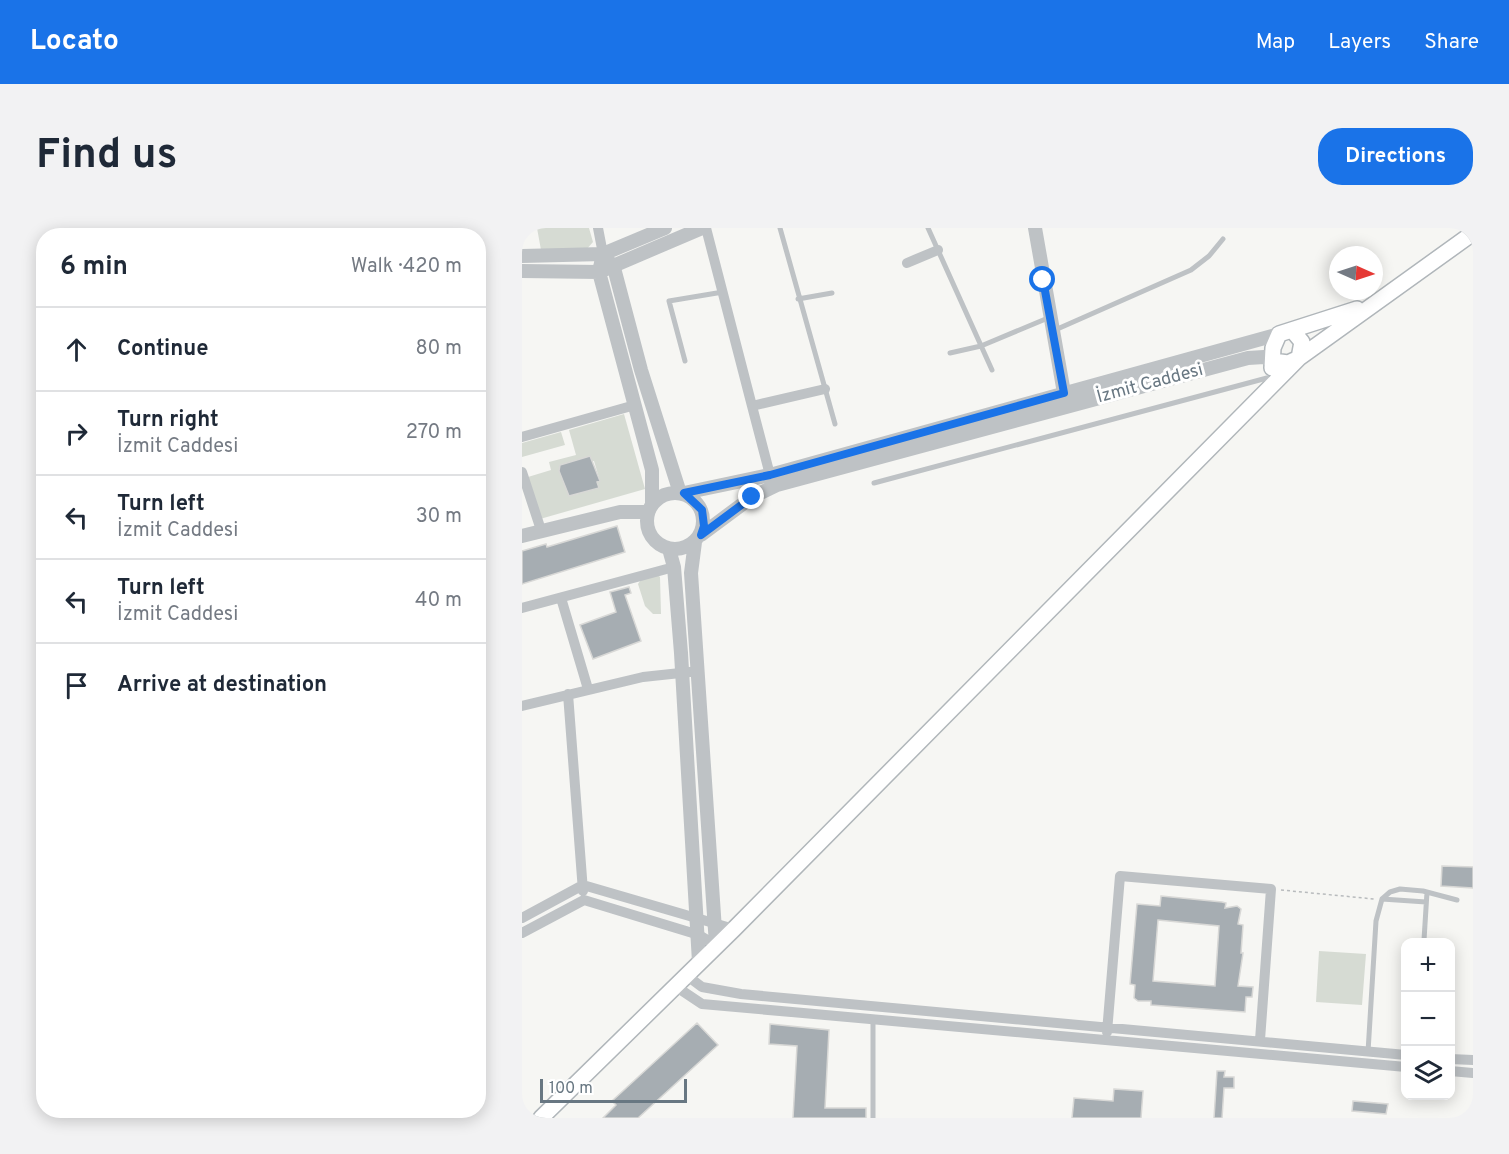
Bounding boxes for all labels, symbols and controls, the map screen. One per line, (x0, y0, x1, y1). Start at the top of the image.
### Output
text: Locato (30, 24, 119, 60)
text: Map (1256, 29, 1295, 56)
text: Layers (1328, 29, 1391, 56)
text: Share (1424, 29, 1479, 56)
button: Directions (1318, 128, 1473, 185)
text: Find us (36, 130, 177, 183)
north arrow (1329, 246, 1383, 300)
text: 6 min (60, 251, 128, 284)
text: Walk · 420 m (351, 254, 462, 280)
route start (1029, 266, 1055, 292)
icon: ahead (60, 333, 93, 366)
text: Continue (117, 336, 208, 363)
text: 80 m (416, 336, 462, 362)
street label: İzmit Caddesi (1094, 357, 1206, 409)
text: Turn right (117, 407, 219, 434)
icon: right (60, 417, 93, 450)
text: 270 m (406, 420, 462, 446)
text: İzmit Caddesi (117, 434, 238, 460)
route end (738, 483, 764, 509)
text: Turn left (117, 491, 205, 518)
icon: left (60, 501, 93, 534)
text: 30 m (416, 504, 462, 530)
text: İzmit Caddesi (117, 518, 238, 544)
text: Turn left (117, 575, 205, 602)
icon: left (60, 585, 93, 618)
text: 40 m (415, 588, 462, 614)
text: İzmit Caddesi (117, 602, 238, 628)
icon: arrive (60, 669, 93, 702)
text: Arrive at destination (117, 672, 327, 699)
map controls (1401, 938, 1455, 1100)
button: + (1401, 938, 1455, 992)
button: − (1401, 992, 1455, 1046)
button: layers (1401, 1046, 1455, 1100)
scale bar (540, 1076, 687, 1104)
text: 100 m (549, 1079, 593, 1099)

